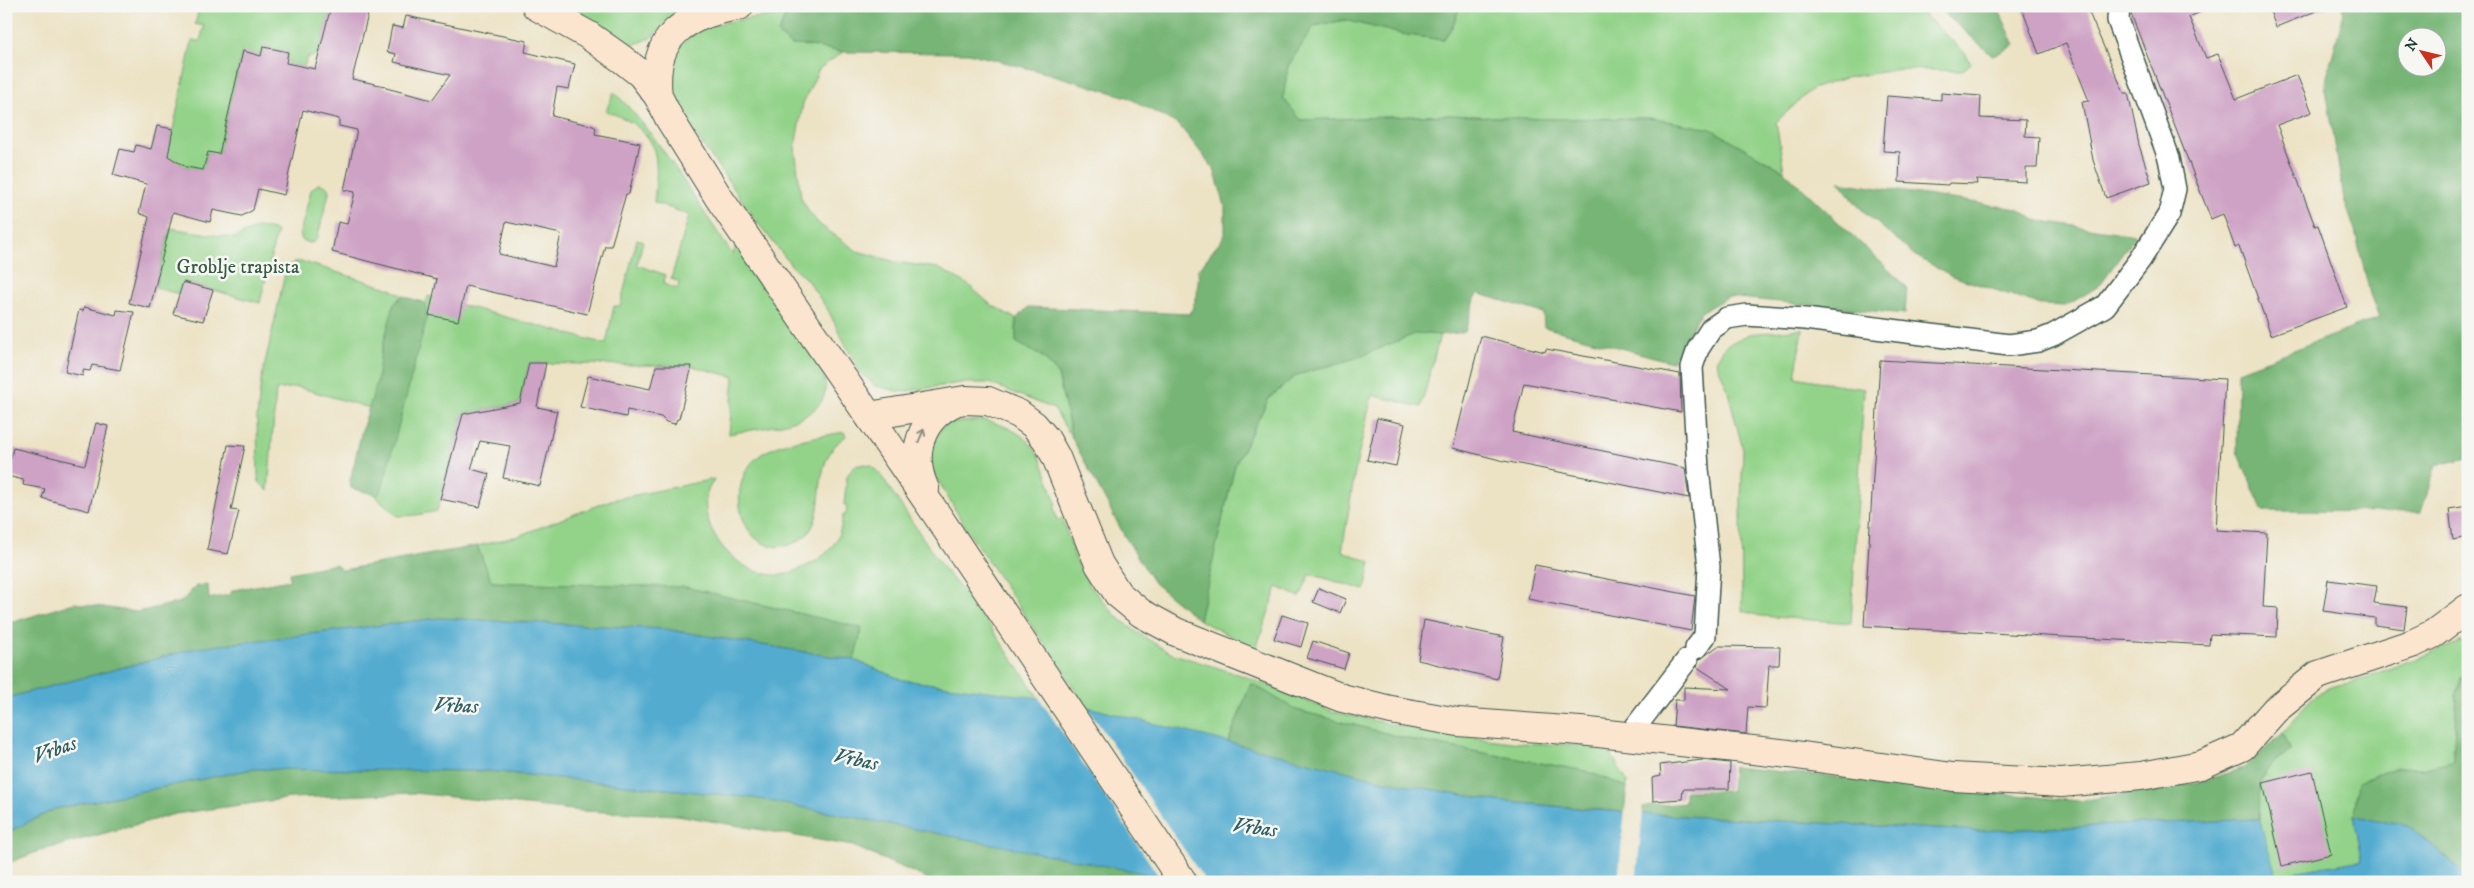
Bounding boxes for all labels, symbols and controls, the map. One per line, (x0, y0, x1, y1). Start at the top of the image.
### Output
north arrow (2396, 28, 2446, 78)
text: N (2401, 35, 2423, 55)
park label: Groblje trapista (177, 255, 300, 280)
one-way arrow (917, 429, 927, 444)
water label: Vrbas (433, 692, 479, 720)
water label: Vrbas (30, 730, 81, 770)
water label: Vrbas (832, 743, 881, 777)
water label: Vrbas (1231, 812, 1279, 844)

